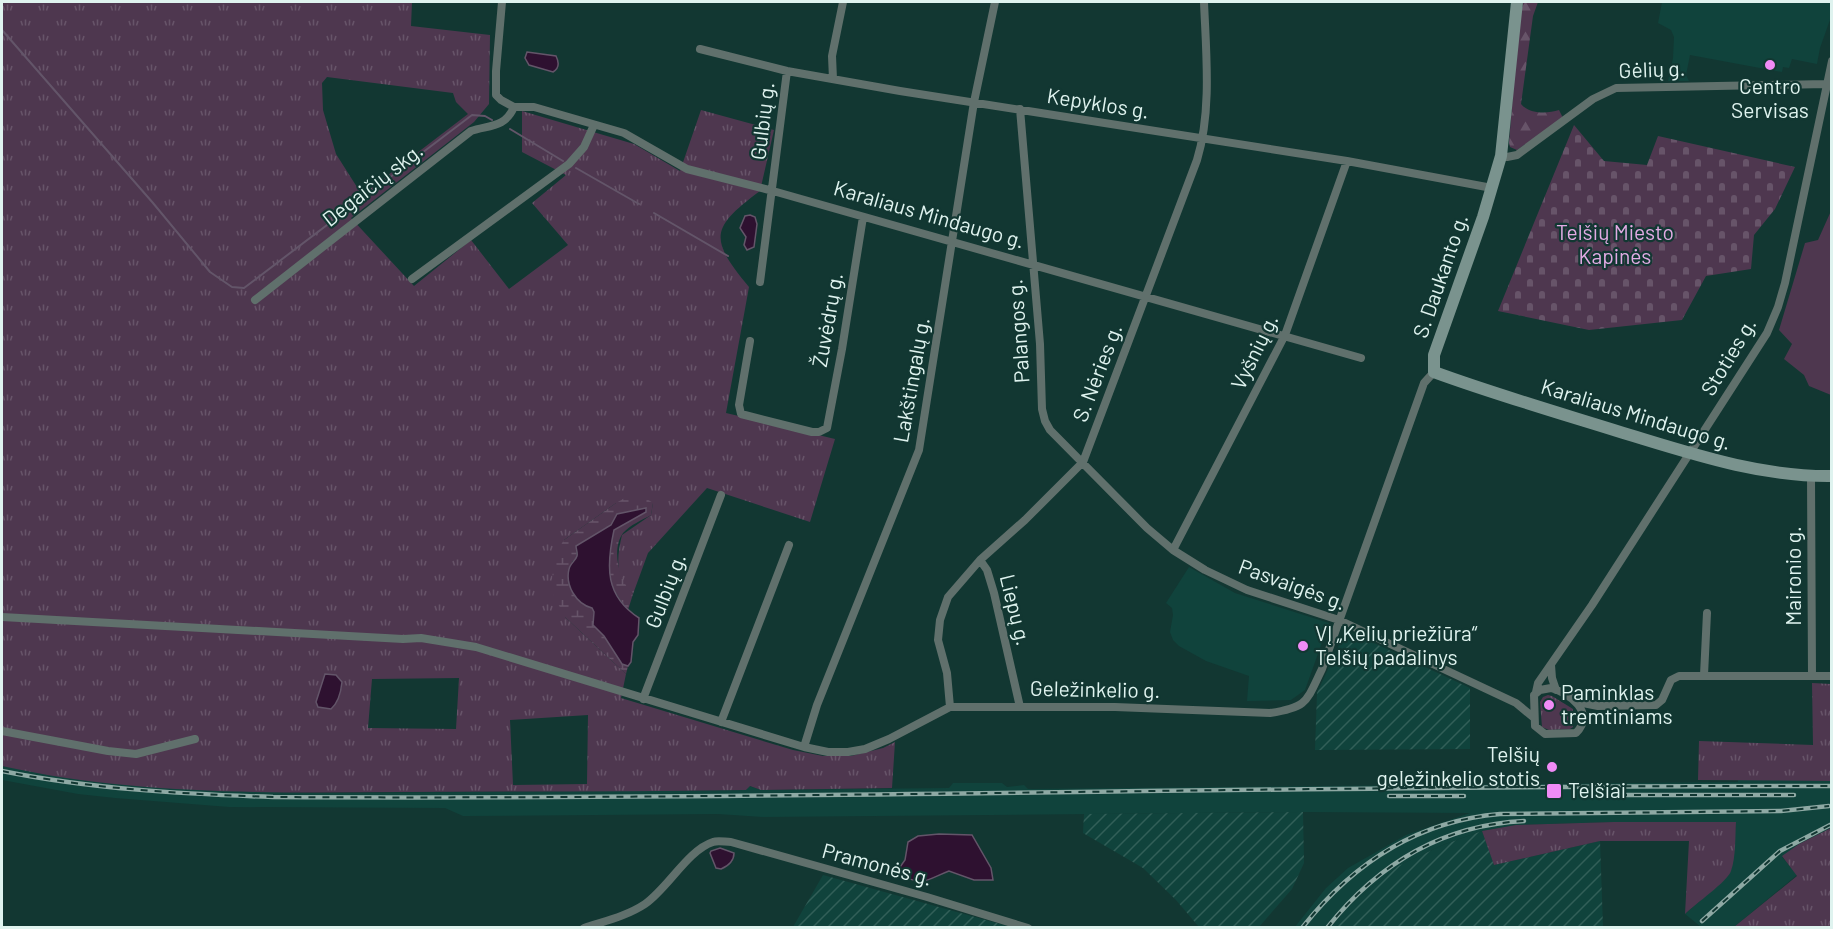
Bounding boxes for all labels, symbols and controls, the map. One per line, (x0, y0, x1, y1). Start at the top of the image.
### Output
street label: Gėlių g. (1618, 55, 1686, 82)
marker: Centro Servisas (1763, 58, 1777, 72)
place label: Centro Servisas (1731, 73, 1809, 122)
street label: Gulbių g. (744, 80, 779, 161)
street label: Kepyklos g. (1045, 82, 1151, 123)
street label: Degaičių skg. (317, 137, 427, 231)
street label: Karaliaus Mindaugo g. (831, 174, 1028, 253)
street label: S. Daukanto g. (1407, 210, 1472, 341)
park label: Telšių Miesto Kapinės (1556, 219, 1674, 268)
street label: Žuvėdrų g. (806, 271, 847, 369)
street label: Palangos g. (1001, 278, 1034, 384)
street label: Vyšnių g. (1225, 310, 1283, 393)
street label: Stoties g. (1695, 313, 1761, 400)
street label: Lakštingalų g. (887, 315, 934, 444)
street label: S. Nėries g. (1067, 320, 1127, 425)
street label: Karaliaus Mindaugo g. (1538, 373, 1734, 454)
street label: Maironio g. (1780, 526, 1805, 626)
street label: Gulbių g. (639, 549, 690, 632)
street label: Pasvaigės g. (1236, 553, 1349, 614)
street label: Liepų g. (996, 571, 1037, 648)
place label: VĮ „Kelių priežiūra“ Telšių padalinys (1315, 620, 1478, 669)
marker: VĮ „Kelių priežiūra“ Telšių padalinys (1296, 639, 1310, 653)
street label: Geležinkelio g. (1030, 675, 1160, 702)
place label: Paminklas tremtiniams (1561, 679, 1673, 728)
marker: Paminklas tremtiniams (1542, 698, 1556, 712)
place label: Telšių geležinkelio stotis (1377, 741, 1540, 790)
marker: Telšių geležinkelio stotis (1545, 760, 1559, 774)
place label: Telšiai (1568, 777, 1626, 802)
marker: Telšiai (1545, 782, 1563, 800)
street label: Pramonės g. (820, 837, 935, 890)

